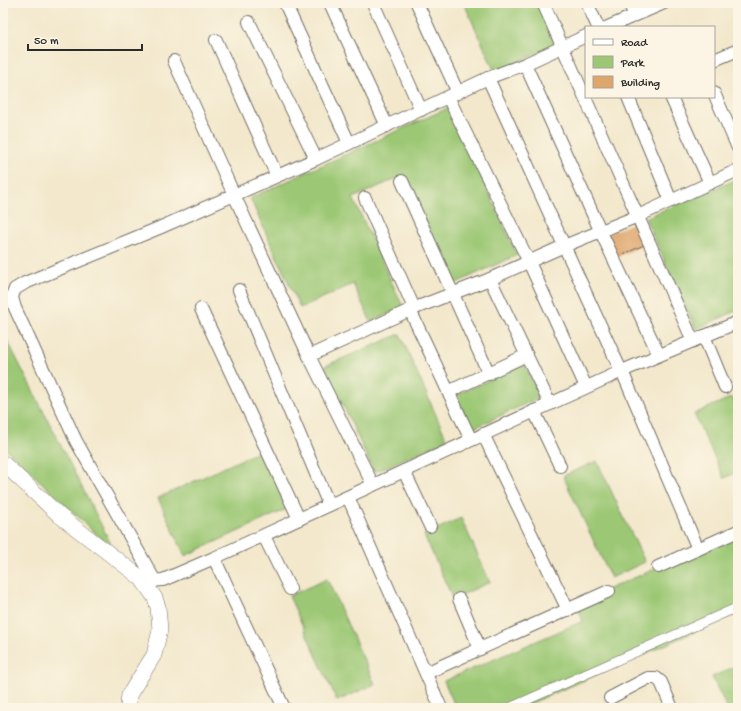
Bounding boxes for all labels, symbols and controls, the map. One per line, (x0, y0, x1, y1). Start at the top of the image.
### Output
scale bar (28, 26, 142, 52)
legend (585, 26, 715, 98)
text: 50 m (34, 35, 59, 49)
text: Road (621, 37, 648, 51)
text: Park (620, 57, 646, 71)
text: Building (620, 77, 660, 91)

